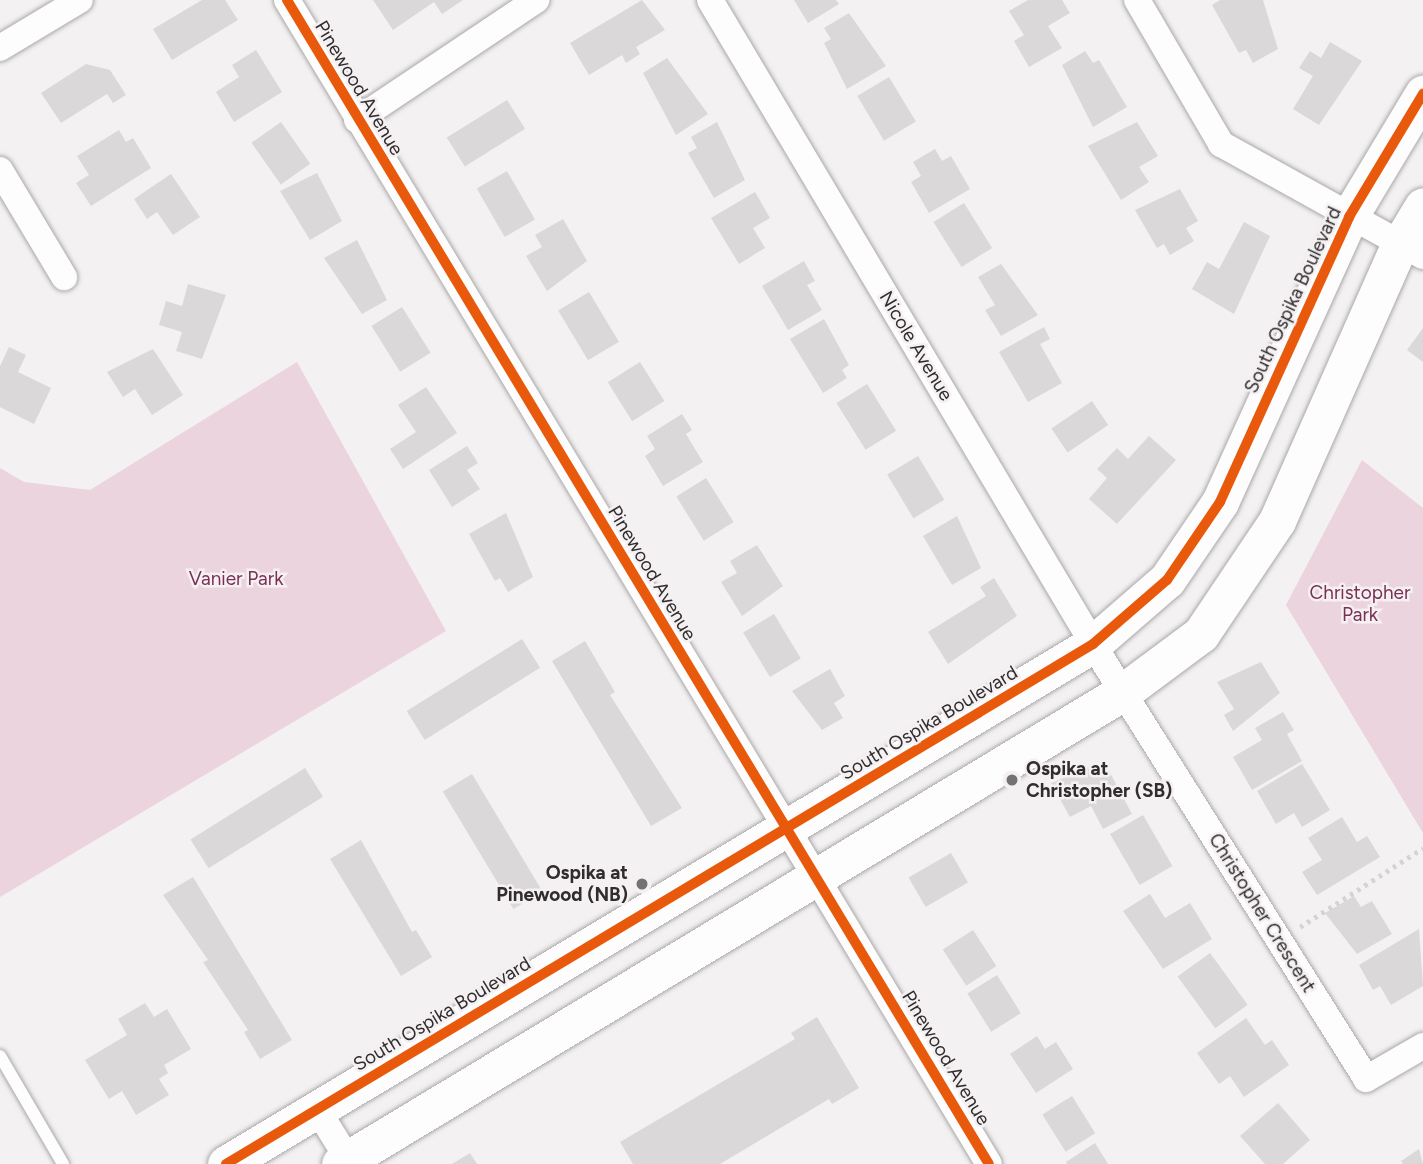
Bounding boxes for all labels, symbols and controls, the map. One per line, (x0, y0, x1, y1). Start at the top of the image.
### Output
street label: Pinewood Avenue (310, 17, 408, 159)
street label: South Ospika Boulevard (1240, 203, 1346, 397)
street label: Nicole Avenue (874, 287, 958, 405)
street label: Pinewood Avenue (603, 502, 701, 644)
park label: Vanier Park (189, 568, 283, 590)
park label: Christopher Park (1310, 582, 1410, 626)
street label: South Ospika Boulevard (836, 661, 1022, 785)
place label: Ospika at Christopher (SB) (1026, 758, 1172, 802)
marker: Ospika at Christopher (SB) (1004, 772, 1020, 788)
street label: Christopher Crescent (1204, 829, 1320, 997)
place label: Ospika at Pinewood (NB) (496, 862, 628, 906)
marker: Ospika at Pinewood (NB) (634, 876, 650, 892)
street label: South Ospika Boulevard (349, 952, 535, 1076)
street label: Pinewood Avenue (897, 987, 995, 1129)

